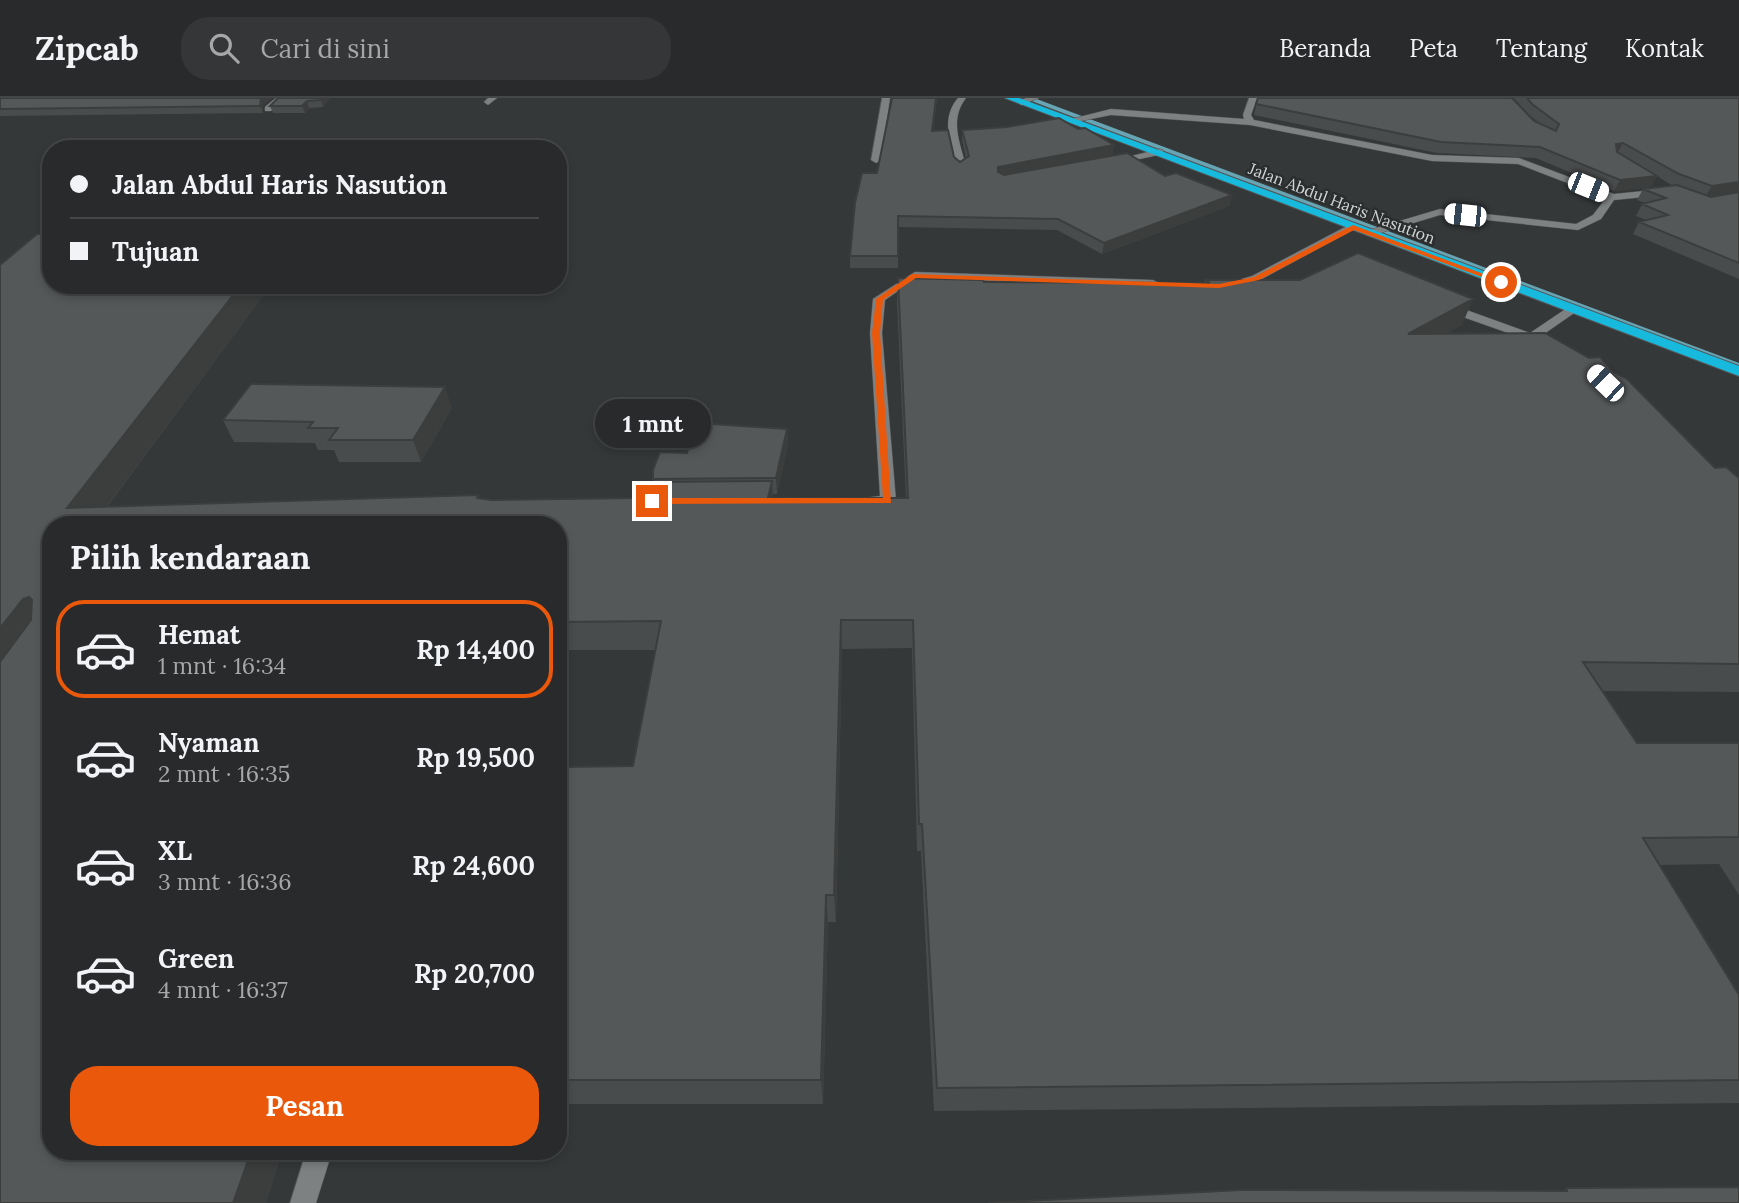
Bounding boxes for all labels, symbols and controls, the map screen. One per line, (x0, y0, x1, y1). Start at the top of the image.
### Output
search box (181, 17, 671, 80)
text: Zipcab (35, 27, 139, 69)
icon: search (205, 29, 243, 67)
text: Cari di sini (261, 32, 390, 65)
text: Beranda (1279, 33, 1371, 64)
text: Peta (1409, 33, 1458, 64)
text: Tentang (1496, 33, 1587, 64)
text: Kontak (1625, 33, 1704, 64)
street label: Jalan Abdul Haris Nasution (1245, 158, 1438, 248)
text: Jalan Abdul Haris Nasution (112, 168, 447, 201)
car (1565, 169, 1612, 205)
car (1444, 202, 1487, 228)
text: Tujuan (112, 235, 199, 268)
route start (1485, 266, 1517, 298)
car (1583, 361, 1628, 405)
callout: 1 mnt (594, 400, 710, 448)
text: 1 mnt (623, 409, 683, 438)
route end (636, 485, 668, 517)
text: Pilih kendaraan (70, 537, 310, 578)
icon: car (74, 618, 137, 681)
text: Hemat (158, 618, 240, 651)
text: Rp 14,400 (416, 633, 535, 666)
text: 1 mnt · 16:34 (158, 651, 286, 680)
icon: car (74, 726, 137, 789)
text: Nyaman (158, 726, 259, 759)
text: Rp 19,500 (416, 741, 535, 774)
text: 2 mnt · 16:35 (158, 759, 290, 788)
icon: car (74, 834, 137, 897)
text: XL (158, 834, 192, 867)
text: Rp 24,600 (412, 849, 535, 882)
text: 3 mnt · 16:36 (158, 867, 291, 896)
icon: car (74, 942, 137, 1005)
text: Green (158, 942, 234, 975)
text: Rp 20,700 (414, 957, 535, 990)
text: 4 mnt · 16:37 (158, 975, 288, 1004)
button: Pesan (70, 1066, 539, 1146)

